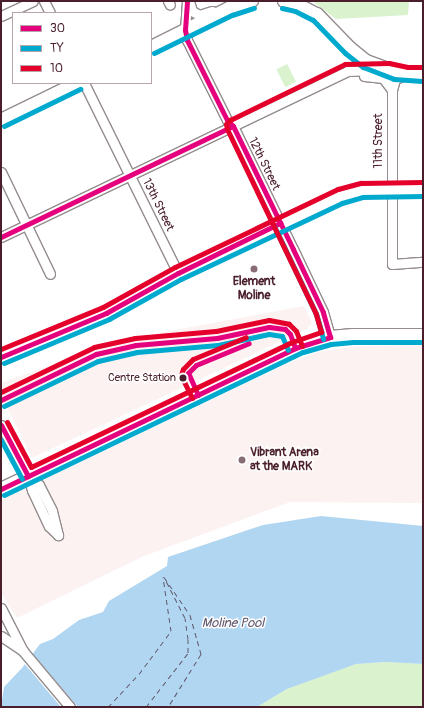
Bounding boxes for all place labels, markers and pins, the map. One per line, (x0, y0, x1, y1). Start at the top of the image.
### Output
marker: Element Moline (249, 264, 259, 274)
place label: Element Moline (233, 275, 275, 303)
place label: Centre Station (108, 371, 176, 385)
marker: Centre Station (178, 373, 188, 383)
place label: Vibrant Arena at the MARK (250, 446, 319, 474)
marker: Vibrant Arena at the MARK (237, 455, 247, 465)

